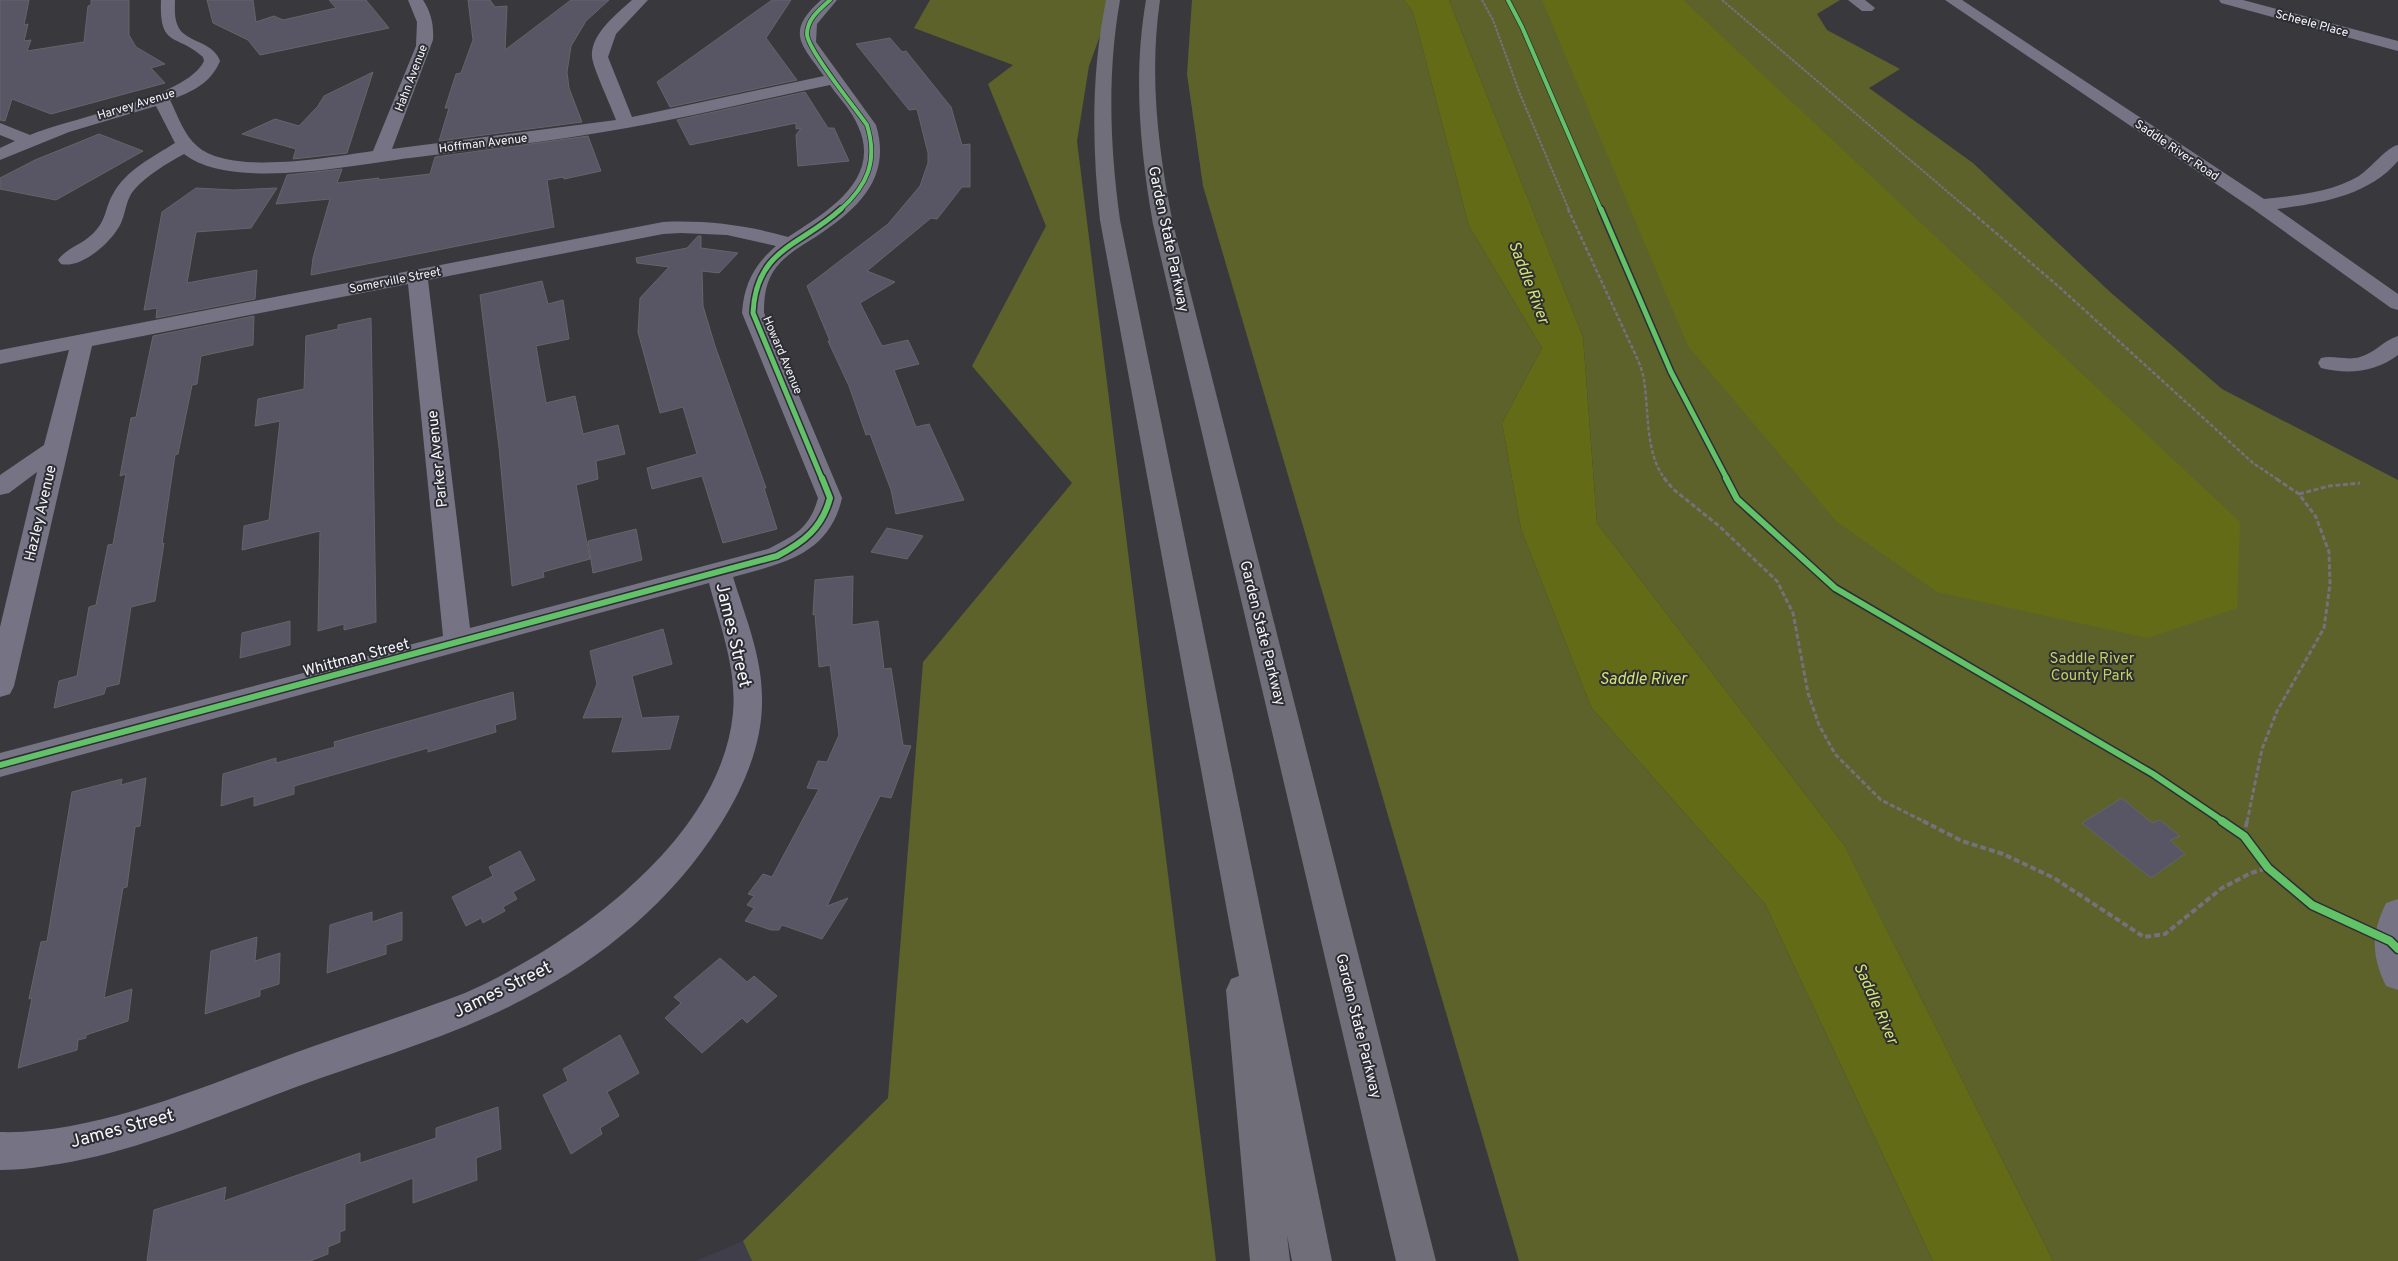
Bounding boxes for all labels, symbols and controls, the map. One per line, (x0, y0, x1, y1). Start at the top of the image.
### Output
street label: Scheele Place (2273, 7, 2350, 41)
street label: Hahn Avenue (392, 43, 432, 114)
street label: Harvey Avenue (96, 86, 177, 124)
street label: Saddle River Road (2131, 117, 2222, 185)
street label: Hoffman Avenue (438, 131, 528, 157)
street label: Garden State Parkway (1143, 165, 1192, 314)
water label: Saddle River (1503, 238, 1554, 329)
street label: Somerville Street (348, 264, 442, 298)
street label: Howard Avenue (758, 314, 806, 397)
street label: Parker Avenue (424, 409, 453, 508)
street label: Hazley Avenue (21, 463, 62, 563)
street label: Garden State Parkway (1234, 559, 1289, 708)
street label: James Street (709, 581, 756, 690)
street label: Whittman Street (301, 635, 412, 682)
park label: Saddle River County Park (2050, 650, 2135, 686)
water label: Saddle River (1599, 670, 1688, 690)
street label: Garden State Parkway (1330, 952, 1385, 1101)
street label: James Street (450, 957, 556, 1024)
water label: Saddle River (1848, 960, 1903, 1049)
street label: James Street (68, 1105, 177, 1154)

